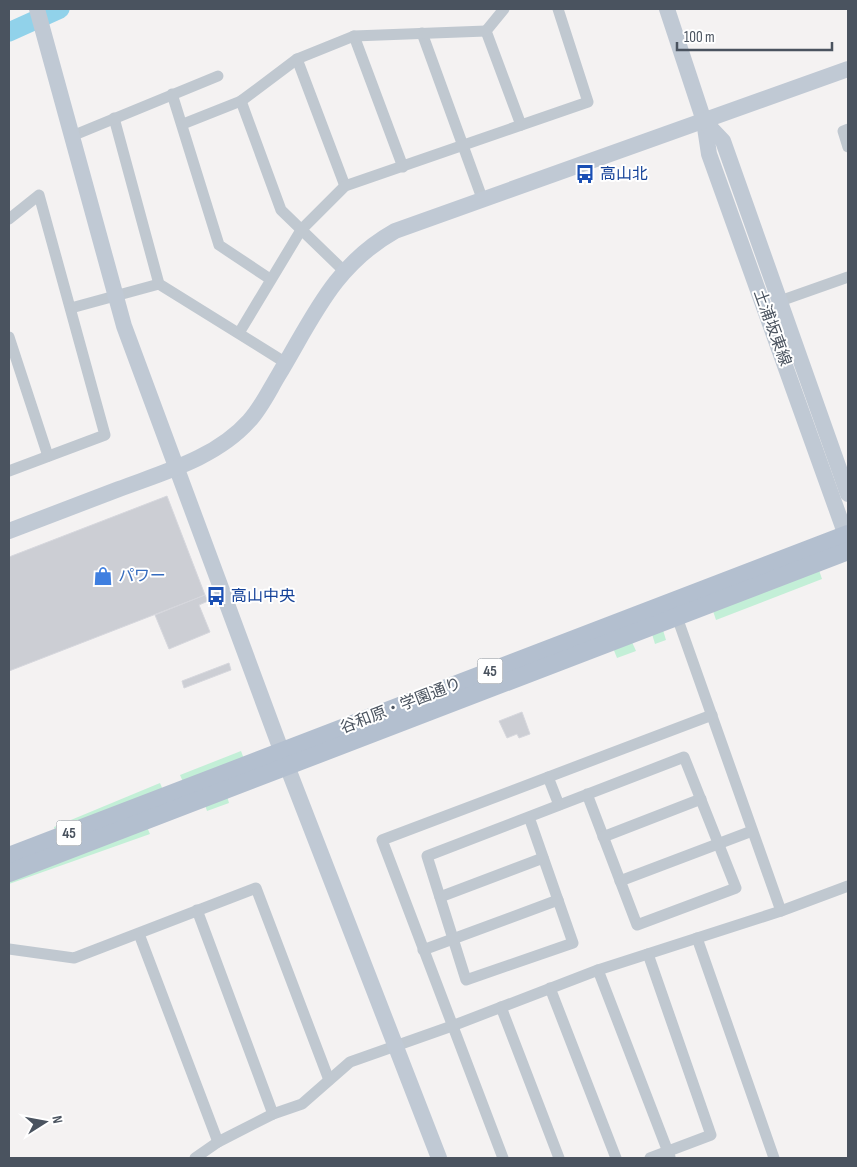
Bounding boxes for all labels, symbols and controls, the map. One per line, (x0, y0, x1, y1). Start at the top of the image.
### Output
scale bar (677, 20, 832, 52)
text: 100 m (684, 28, 715, 47)
bus stop icon: 高山北 (574, 163, 596, 185)
place label: 高山北 (600, 165, 648, 184)
street label: 土浦坂東線 (749, 287, 795, 369)
shop icon: パワー (92, 565, 114, 587)
place label: パワー (118, 567, 166, 586)
bus stop icon: 高山中央 (205, 585, 227, 607)
place label: 高山中央 (231, 587, 295, 606)
road number: 45 (478, 658, 502, 684)
street label: 谷和原・学園通り (338, 674, 464, 738)
road number: 45 (56, 820, 82, 846)
north arrow (20, 1097, 70, 1147)
text: N (48, 1114, 66, 1125)

